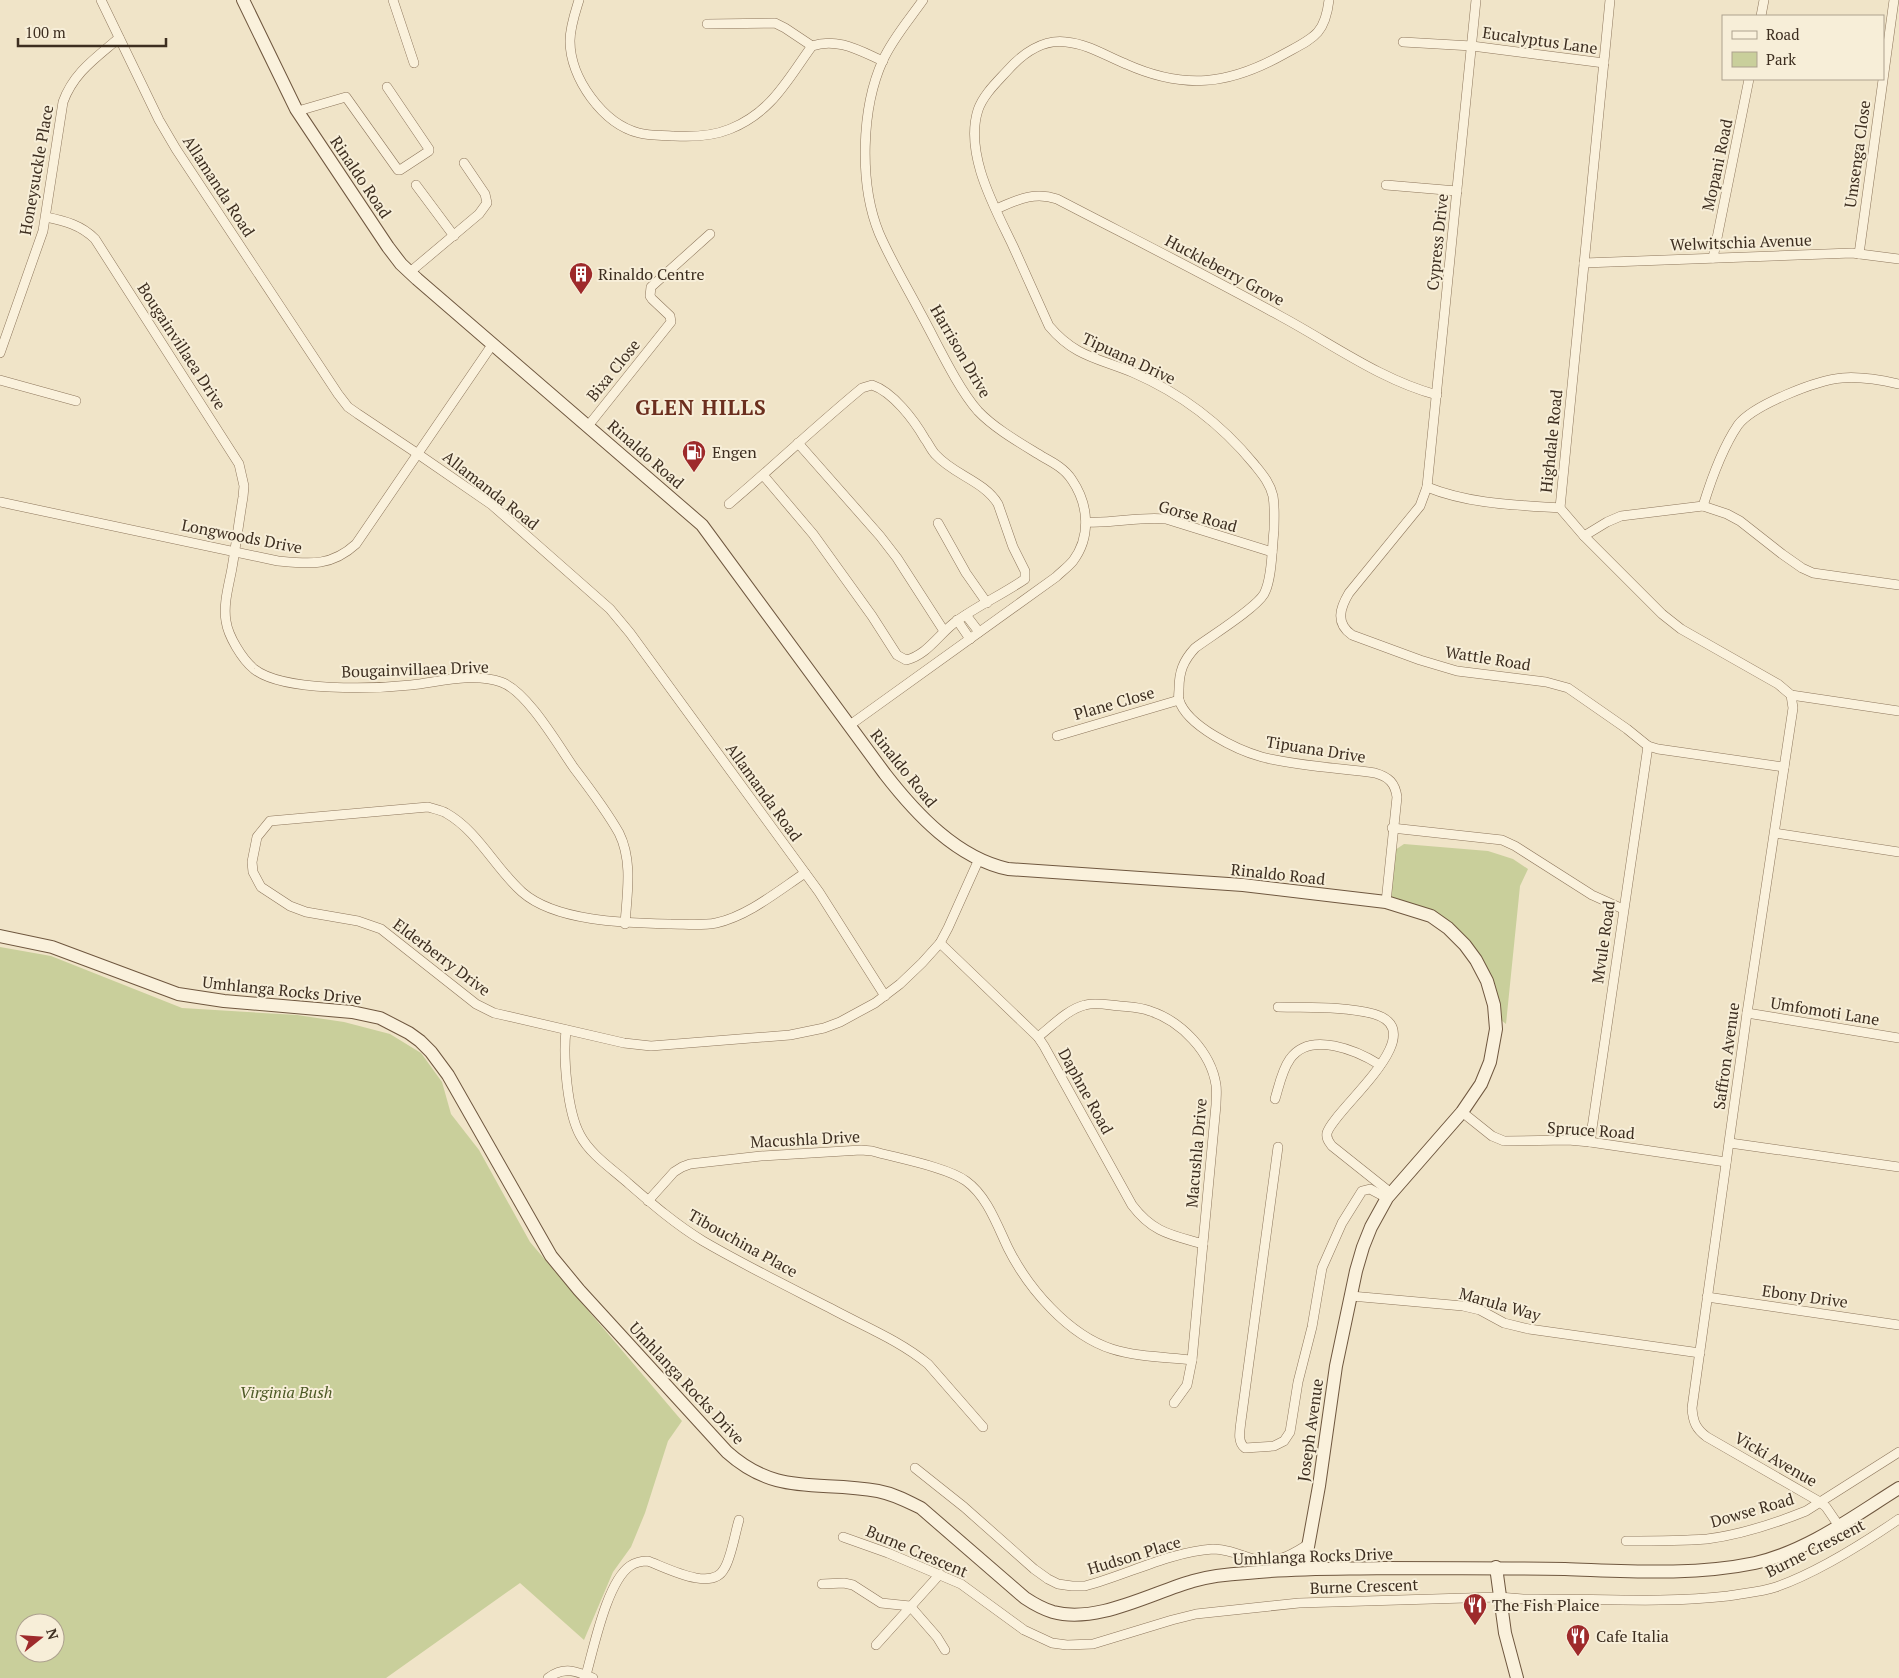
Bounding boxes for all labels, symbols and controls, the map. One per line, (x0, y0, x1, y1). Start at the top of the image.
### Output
scale bar (18, 15, 165, 47)
legend (1722, 15, 1884, 80)
street label: Eucalyptus Lane (1481, 21, 1599, 59)
text: 100 m (25, 22, 66, 42)
text: Road (1766, 24, 1799, 44)
text: Park (1766, 49, 1796, 69)
street label: Umsenga Close (1839, 99, 1875, 209)
street label: Honeysuckle Place (14, 103, 58, 237)
street label: Mopani Road (1696, 117, 1738, 213)
street label: Allamanda Road (178, 131, 260, 241)
street label: Rinaldo Road (325, 132, 397, 223)
street label: Cypress Drive (1421, 193, 1453, 291)
street label: Huckleberry Grove (1161, 229, 1289, 311)
street label: Welwitschia Avenue (1670, 229, 1812, 255)
building icon: Rinaldo Centre (568, 261, 594, 295)
place label: Rinaldo Centre (598, 263, 705, 285)
street label: Bougainvillaea Drive (133, 278, 231, 414)
street label: Harrison Drive (925, 300, 997, 402)
street label: Tipuana Drive (1079, 327, 1179, 389)
street label: Bixa Close (581, 334, 645, 406)
street label: Highdale Road (1535, 388, 1567, 494)
district label: GLEN HILLS (635, 393, 767, 421)
street label: Rinaldo Road (603, 415, 689, 493)
fuel station icon: Engen (681, 439, 707, 473)
place label: Engen (712, 441, 757, 463)
street label: Allamanda Road (438, 445, 544, 535)
street label: Gorse Road (1156, 495, 1240, 537)
street label: Longwoods Drive (180, 514, 304, 558)
street label: Wattle Road (1444, 640, 1532, 676)
street label: Bougainvillaea Drive (341, 655, 489, 683)
street label: Plane Close (1071, 681, 1157, 725)
street label: Rinaldo Road (866, 724, 942, 812)
street label: Tipuana Drive (1265, 730, 1367, 768)
street label: Allamanda Road (721, 738, 807, 846)
street label: Rinaldo Road (1230, 858, 1326, 890)
street label: Mvule Road (1586, 899, 1620, 985)
street label: Elderberry Drive (389, 913, 495, 1001)
street label: Umhlanga Rocks Drive (201, 971, 363, 1009)
street label: Umfomoti Lane (1769, 992, 1881, 1030)
street label: Saffron Avenue (1708, 1001, 1744, 1111)
street label: Daphne Road (1053, 1044, 1119, 1138)
street label: Macushla Drive (1180, 1097, 1212, 1209)
street label: Spruce Road (1546, 1116, 1636, 1144)
street label: Macushla Drive (750, 1125, 860, 1153)
street label: Tibouchina Place (684, 1204, 802, 1282)
street label: Ebony Drive (1761, 1279, 1849, 1313)
street label: Marula Way (1457, 1282, 1544, 1326)
street label: Umhlanga Rocks Drive (624, 1317, 750, 1449)
street label: Joseph Avenue (1292, 1377, 1328, 1483)
park label: Virginia Bush (239, 1381, 333, 1403)
street label: Vicki Avenue (1731, 1426, 1821, 1492)
street label: Dowse Road (1708, 1488, 1797, 1532)
street label: Burne Crescent (1762, 1514, 1868, 1582)
street label: Burne Crescent (863, 1520, 971, 1582)
street label: Hudson Place (1085, 1530, 1183, 1580)
street label: Umhlanga Rocks Drive (1233, 1542, 1393, 1570)
street label: Burne Crescent (1309, 1573, 1419, 1599)
restaurant icon: The Fish Plaice (1462, 1592, 1488, 1626)
place label: The Fish Plaice (1492, 1594, 1599, 1616)
north arrow (15, 1613, 65, 1663)
restaurant icon: Cafe Italia (1565, 1623, 1591, 1657)
place label: Cafe Italia (1596, 1625, 1669, 1647)
text: N (42, 1626, 64, 1642)

